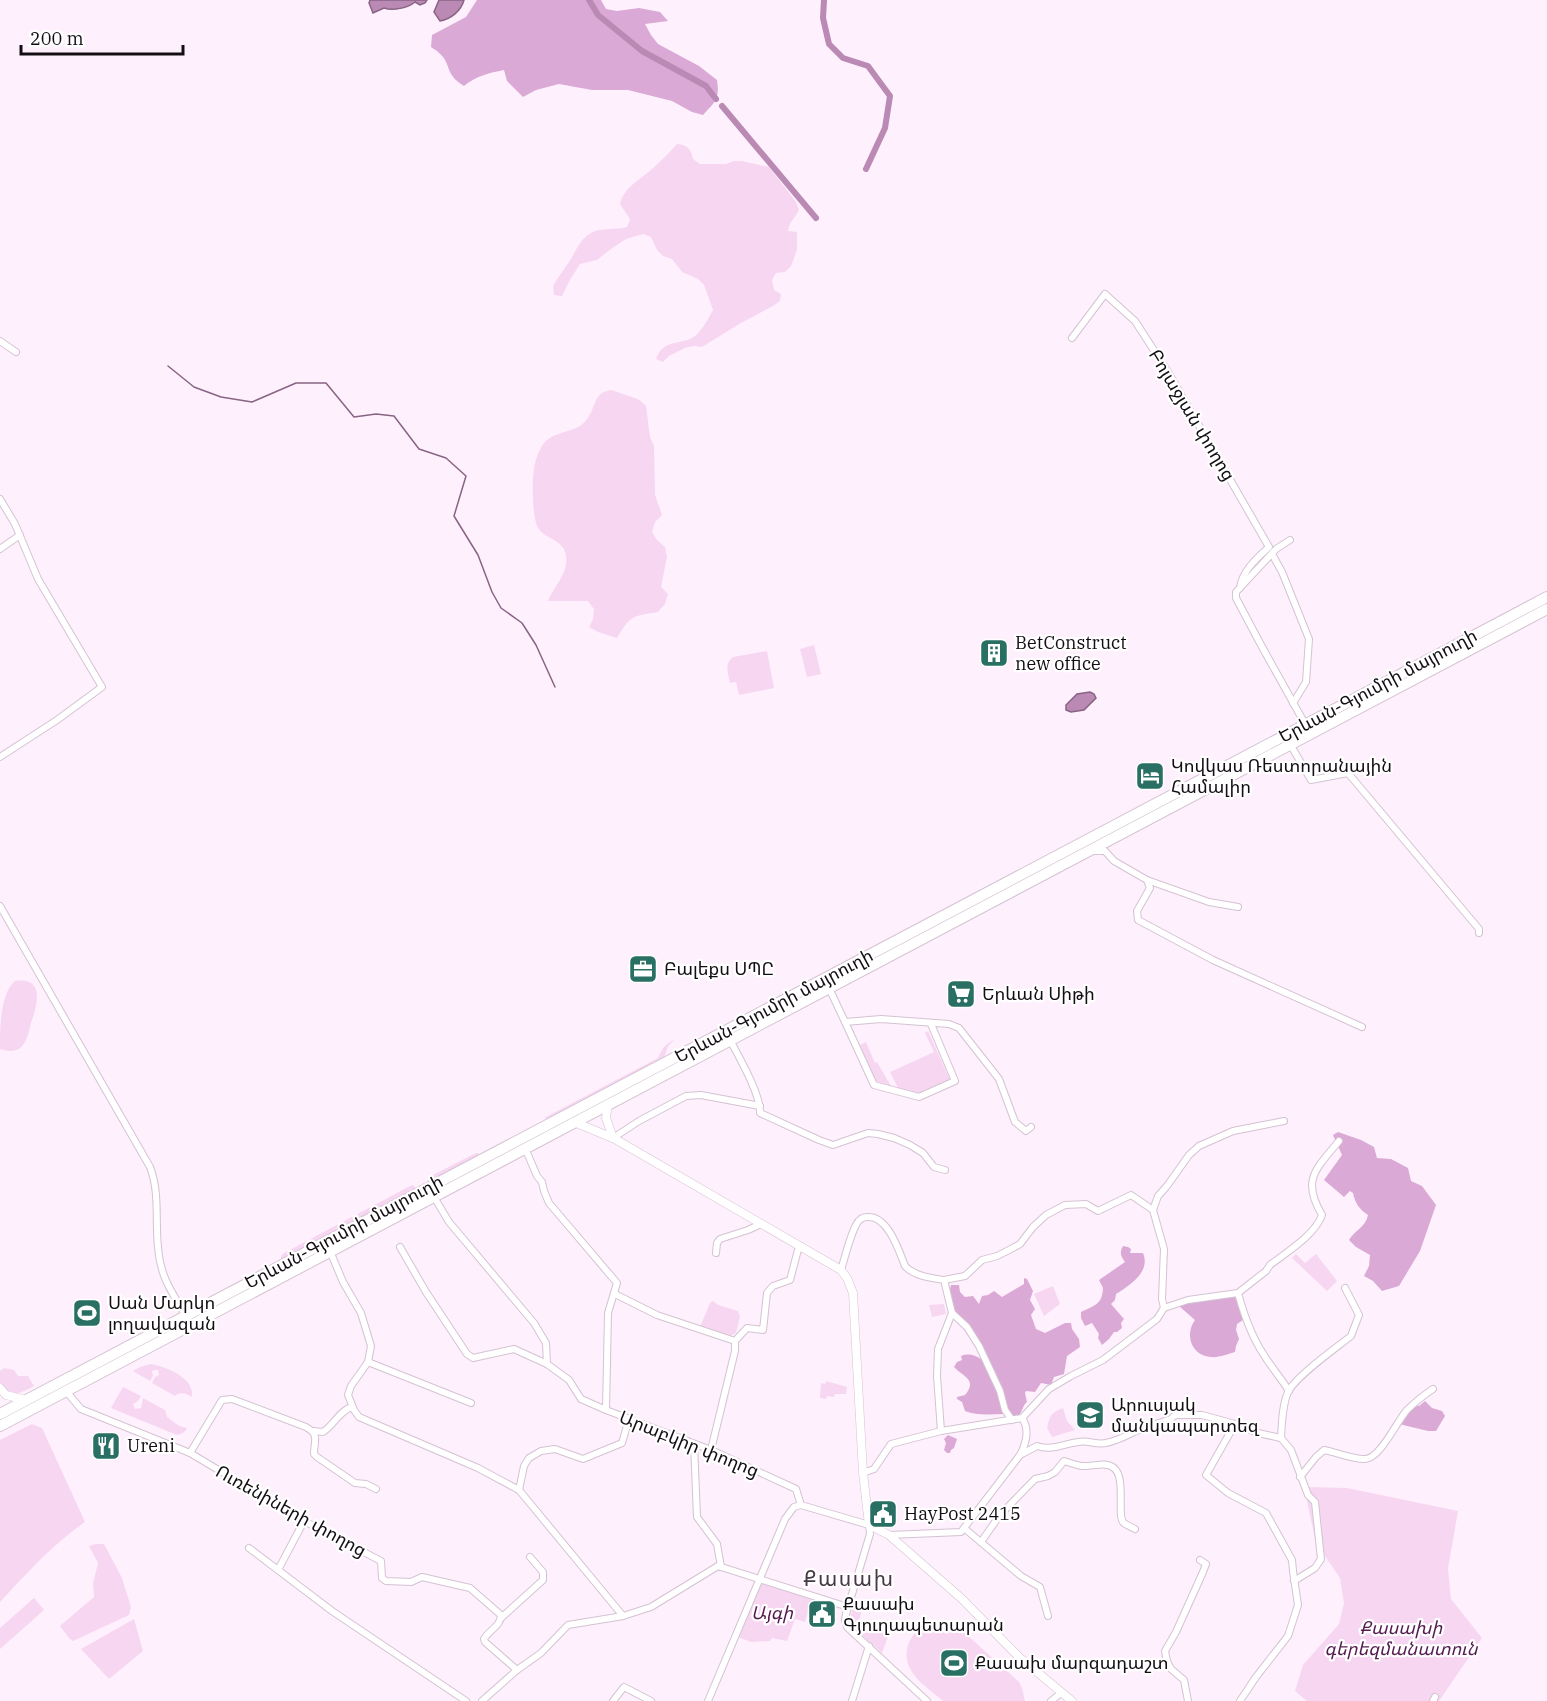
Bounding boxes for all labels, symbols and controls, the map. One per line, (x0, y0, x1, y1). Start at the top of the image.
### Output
scale bar (21, 18, 183, 56)
text: 200 m (30, 27, 84, 50)
street label: Բոյաջյան փողոց (1144, 345, 1241, 485)
street label: Երևան-Գյումրի մայրուղի (1275, 623, 1481, 748)
place label: BetConstruct new office (1015, 631, 1127, 675)
building icon: BetConstruct new office (978, 637, 1010, 669)
place label: Կովկաս Ռեստորանային Համալիր (1171, 754, 1392, 798)
hotel icon: Կովկաս Ռեստորանային Համալիր (1134, 760, 1166, 792)
street label: Երևան-Գյումրի մայրուղի (671, 943, 877, 1068)
office icon: Բալեքս ՍՊԸ (627, 953, 659, 985)
place label: Բալեքս ՍՊԸ (664, 957, 774, 980)
supermarket icon: Երևան Սիթի (945, 978, 977, 1010)
place label: Երևան Սիթի (982, 982, 1095, 1005)
street label: Երևան-Գյումրի մայրուղի (241, 1169, 447, 1294)
place label: Սան Մարկո լողավազան (108, 1291, 216, 1335)
sports icon: Սան Մարկո լողավազան (71, 1297, 103, 1329)
place label: Արուսյակ մանկապարտեզ (1111, 1393, 1260, 1437)
school or university icon: Արուսյակ մանկապարտեզ (1074, 1399, 1106, 1431)
street label: Արաբկիր փողոց (616, 1405, 762, 1482)
restaurant icon: Ureni (90, 1430, 122, 1462)
place label: Ureni (127, 1434, 175, 1457)
street label: Ուռենիների փողոց (212, 1460, 371, 1562)
public building icon: HayPost 2415 (867, 1498, 899, 1530)
place label: HayPost 2415 (904, 1502, 1021, 1525)
district label: Քասախ (804, 1564, 894, 1592)
place label: Քասախ Գյուղապետարան (843, 1592, 1004, 1636)
public building icon: Քասախ Գյուղապետարան (806, 1598, 838, 1630)
park label: Այգի (751, 1601, 793, 1624)
park label: Քասախի գերեզմանատուն (1324, 1616, 1479, 1660)
sports icon: Քասախ մարզադաշտ (938, 1647, 970, 1679)
place label: Քասախ մարզադաշտ (975, 1651, 1169, 1674)

